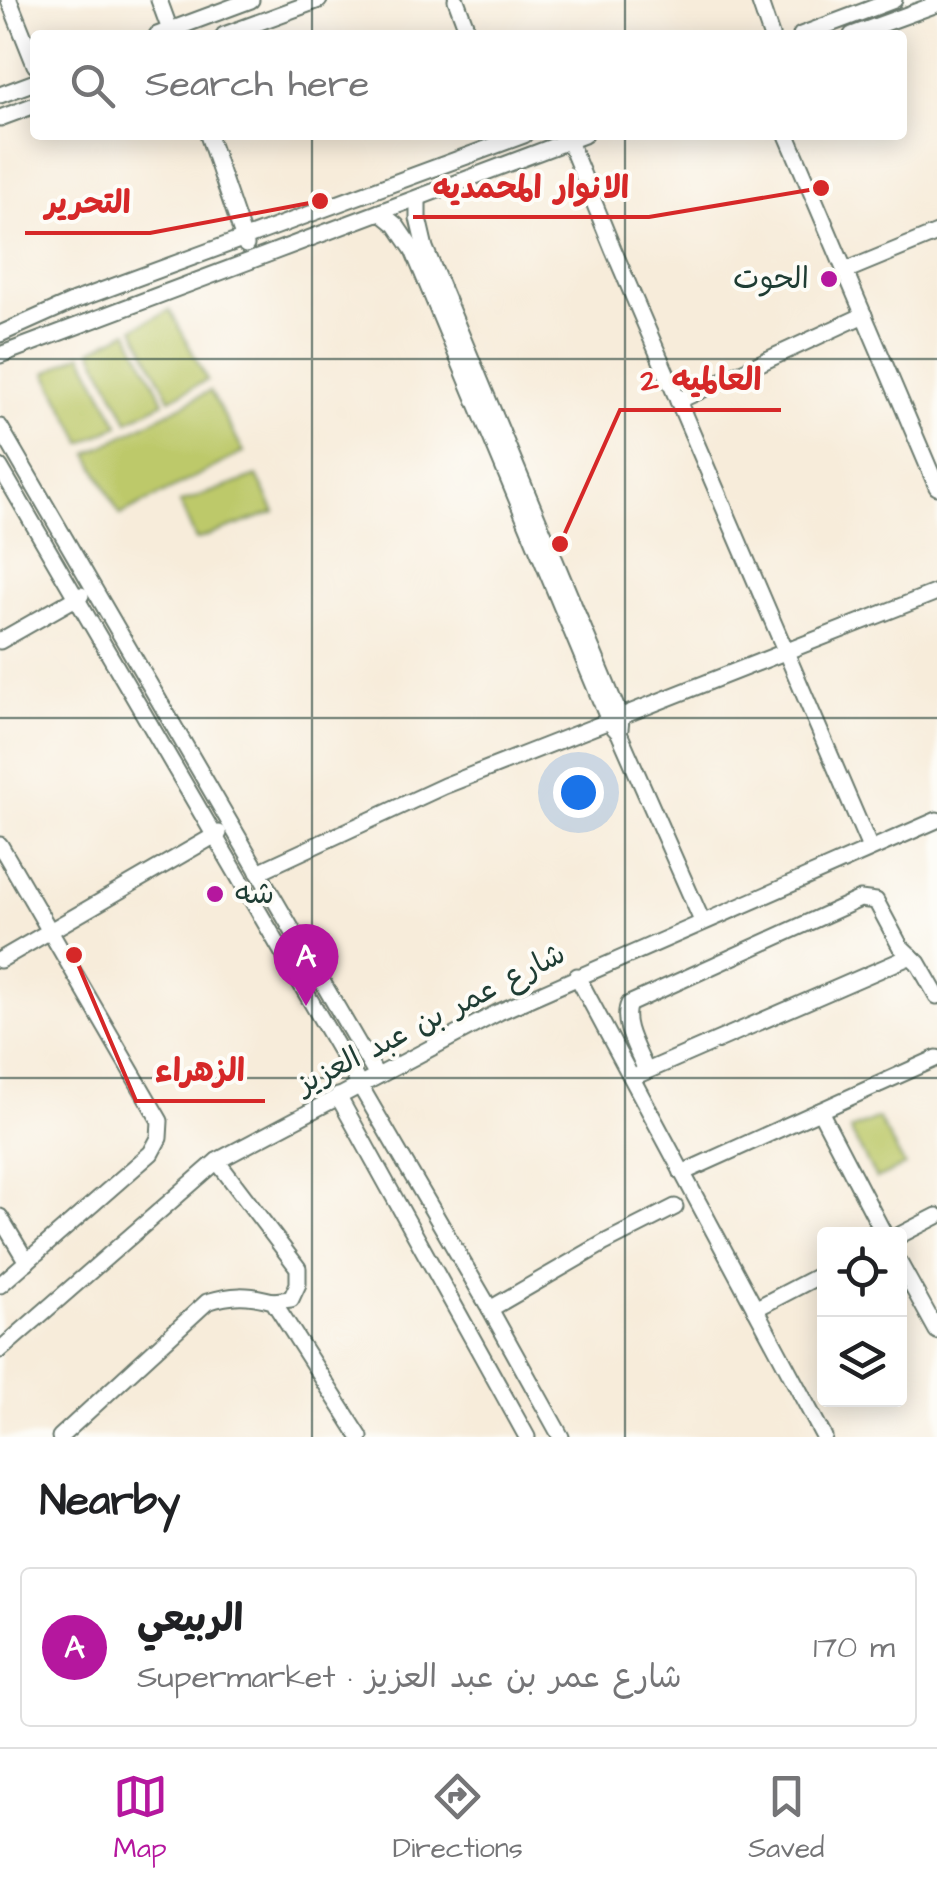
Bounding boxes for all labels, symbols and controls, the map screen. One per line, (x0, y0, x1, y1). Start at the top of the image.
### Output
search box (30, 30, 907, 140)
icon: search (65, 58, 120, 113)
text: Search here (145, 59, 369, 111)
callout: الانوار المحمديه (413, 155, 649, 217)
text: الانوار المحمديه (433, 166, 629, 211)
callout: التحرير (25, 171, 150, 233)
text: التحرير (42, 181, 131, 226)
place label: الحوت (733, 258, 809, 300)
marker: الحوت (818, 268, 840, 290)
callout: العالميه 2 (620, 348, 781, 410)
text: العالميه 2 (639, 358, 762, 403)
your location (553, 767, 604, 818)
place label: شه (235, 873, 274, 915)
marker: شه (204, 883, 226, 905)
pin: A (274, 924, 338, 1006)
street label: شارع عمر بن عبد العزيز (287, 933, 573, 1106)
callout: الزهراء (136, 1039, 265, 1101)
text: الزهراء (155, 1049, 245, 1094)
map controls (817, 1227, 907, 1407)
button: locate (817, 1227, 907, 1317)
button: layers (817, 1317, 907, 1407)
text: Nearby (40, 1473, 180, 1531)
text: الربيعي (137, 1594, 243, 1646)
text: A (64, 1625, 85, 1670)
text: 170 m (813, 1625, 895, 1670)
text: Supermarket · شارع عمر بن عبد العزيز (137, 1655, 682, 1700)
tab: Map (113, 1769, 168, 1868)
tab: Directions (393, 1769, 523, 1868)
tab: Saved (748, 1769, 824, 1868)

